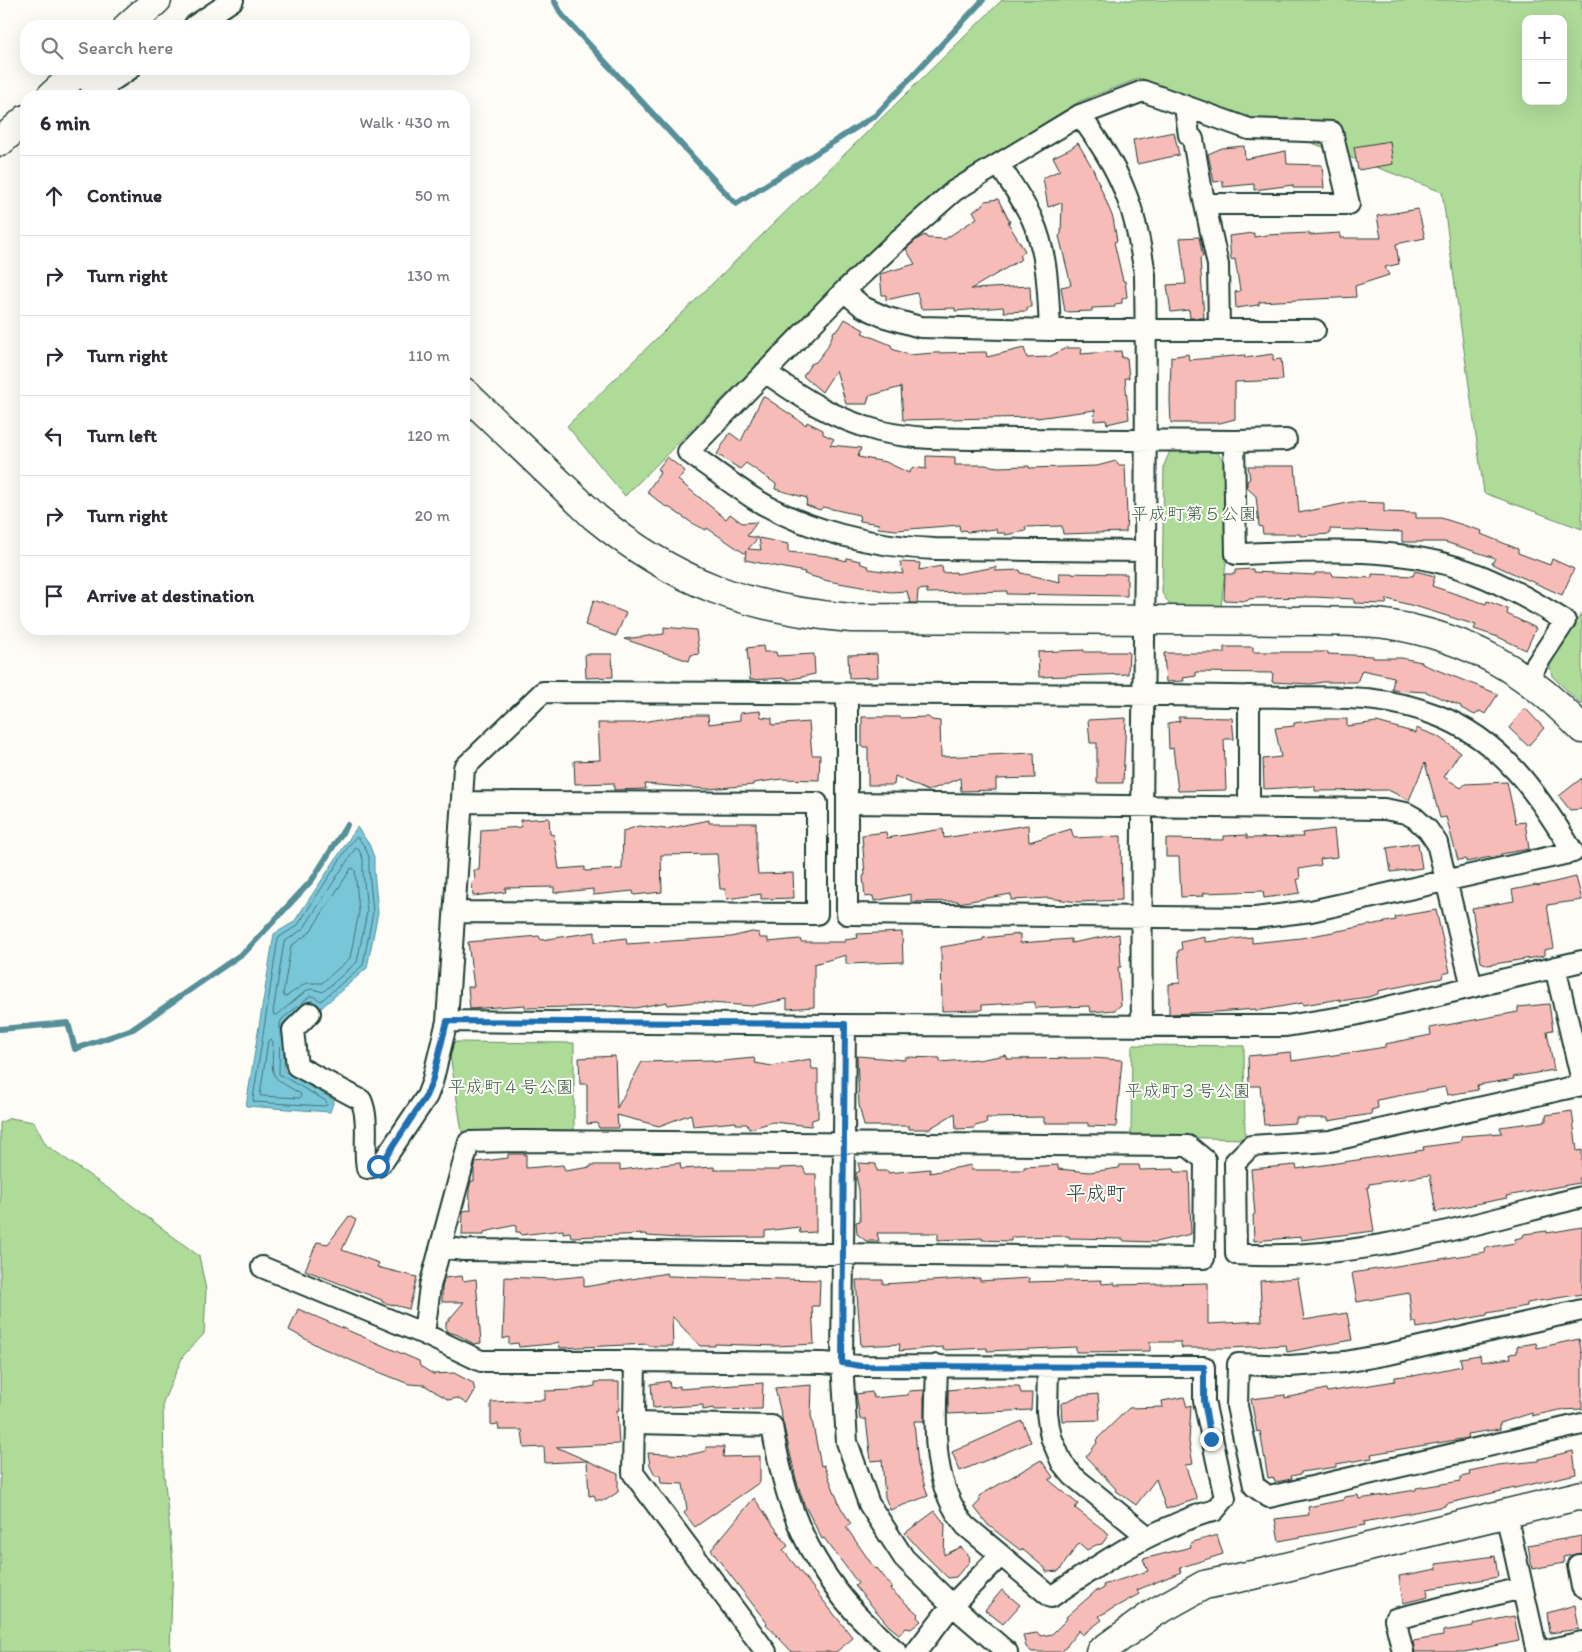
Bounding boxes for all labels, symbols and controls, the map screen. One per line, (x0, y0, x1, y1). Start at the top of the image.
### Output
map controls (1522, 15, 1567, 105)
button: + (1522, 15, 1567, 60)
search box (20, 20, 470, 75)
icon: search (38, 34, 66, 62)
text: Search here (78, 36, 173, 59)
button: − (1522, 60, 1567, 105)
text: 6 min (40, 110, 90, 135)
text: Walk · 430 m (360, 113, 450, 132)
icon: ahead (40, 182, 68, 210)
text: Continue (87, 184, 162, 207)
text: 50 m (415, 186, 450, 205)
icon: right (40, 262, 68, 290)
text: Turn right (87, 264, 168, 287)
text: 130 m (407, 266, 450, 285)
icon: right (40, 342, 68, 370)
text: Turn right (87, 344, 168, 367)
text: 110 m (408, 346, 450, 365)
icon: left (40, 422, 68, 450)
text: Turn left (87, 424, 157, 447)
text: 120 m (407, 426, 450, 445)
icon: right (40, 502, 68, 530)
park label: 平成町第５公園 (1131, 503, 1257, 525)
text: Turn right (87, 504, 168, 527)
text: 20 m (415, 506, 450, 525)
icon: arrive (40, 582, 68, 610)
text: Arrive at destination (87, 584, 254, 607)
park label: 平成町４号公園 (448, 1076, 574, 1098)
park label: 平成町３号公園 (1125, 1080, 1251, 1102)
route start (367, 1155, 390, 1178)
district label: 平成町 (1066, 1181, 1126, 1205)
route end (1200, 1428, 1223, 1451)

